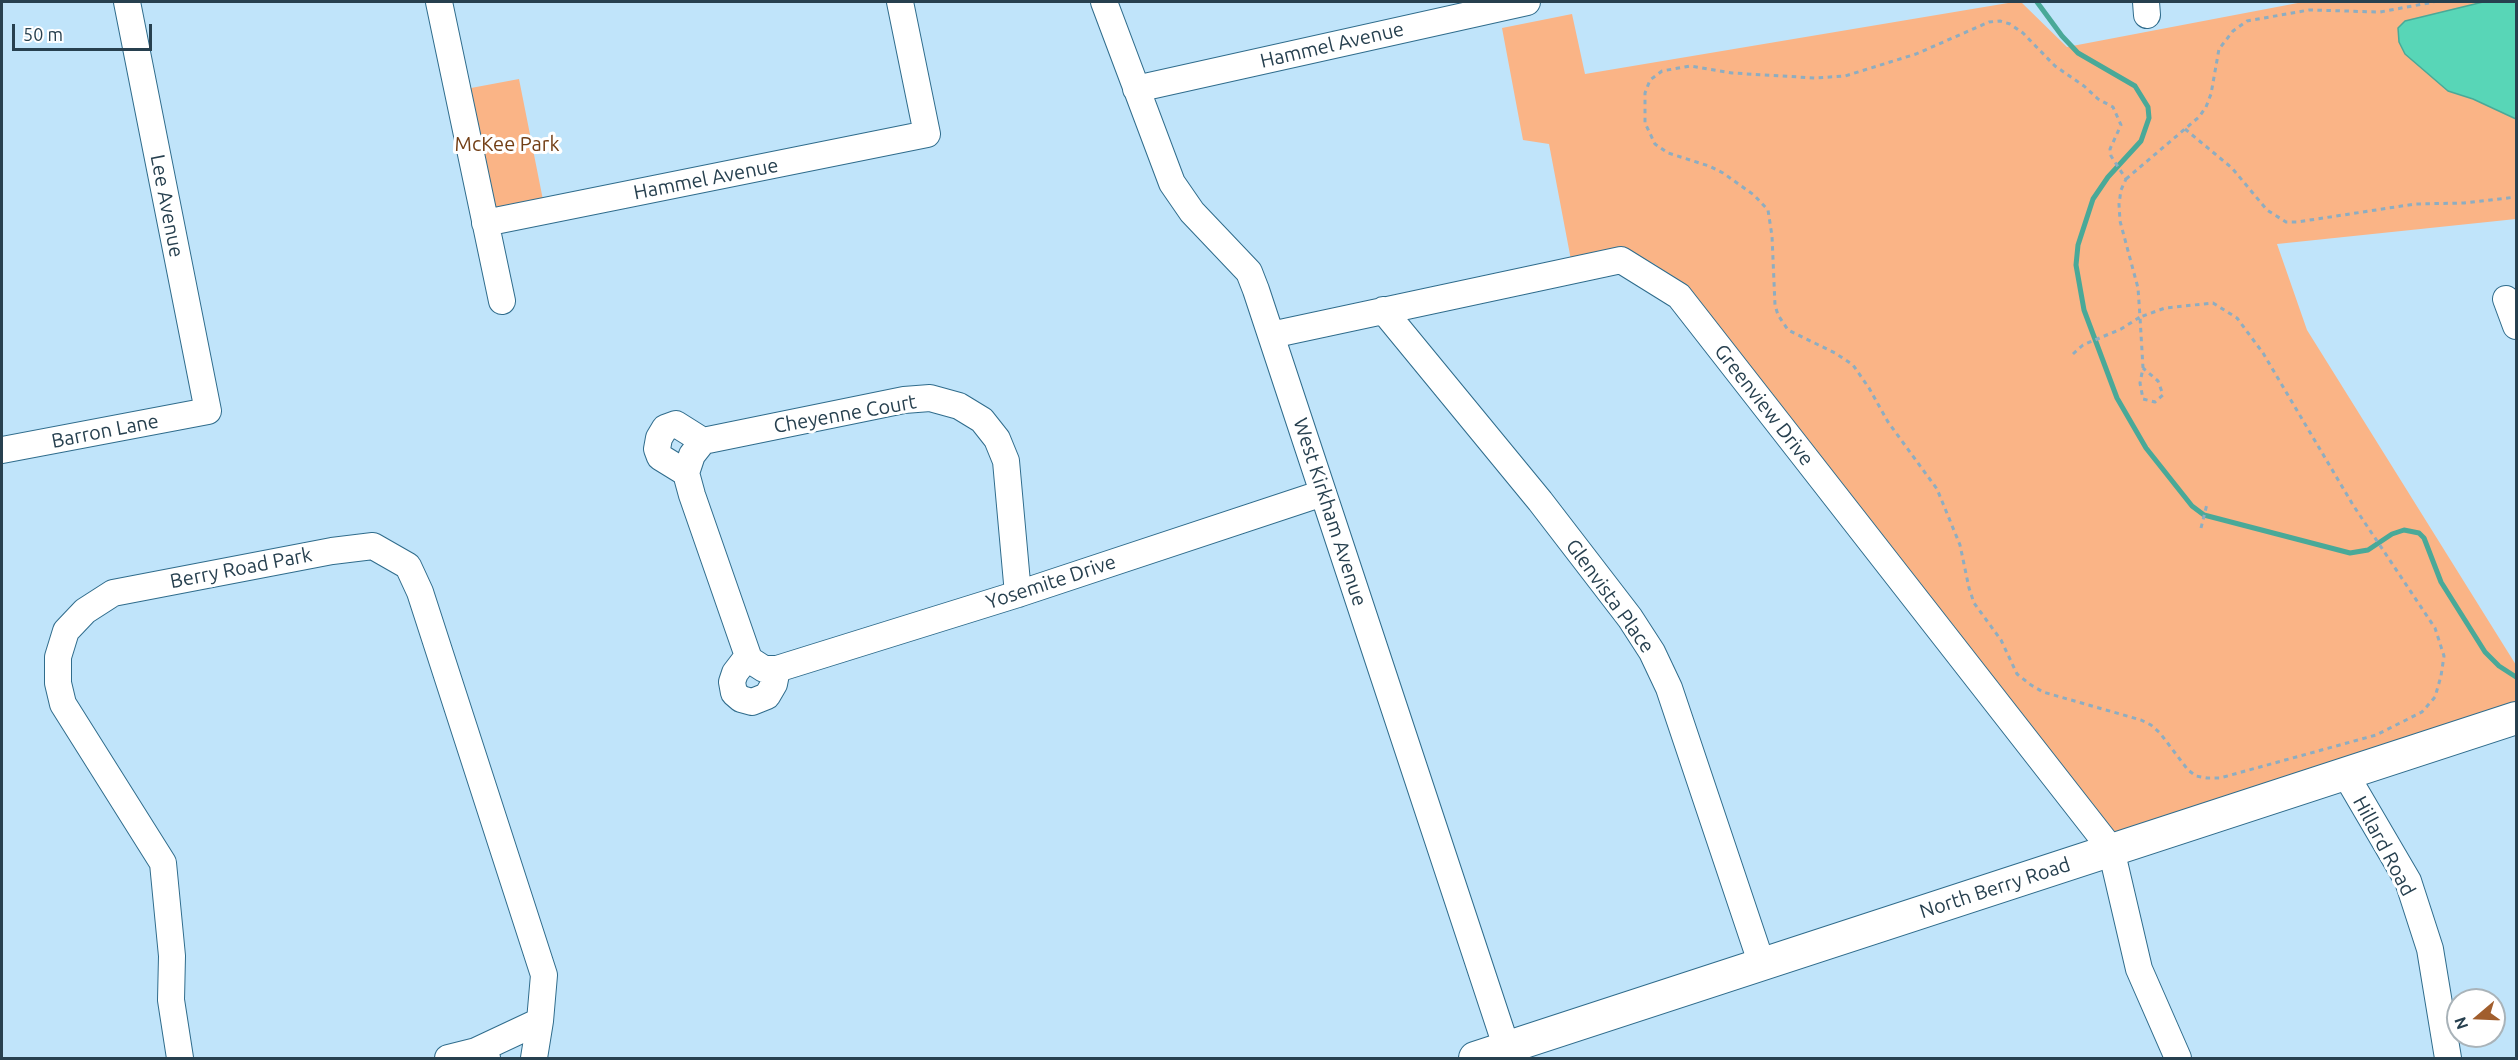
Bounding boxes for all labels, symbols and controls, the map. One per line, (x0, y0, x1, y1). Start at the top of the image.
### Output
scale bar (15, 12, 154, 50)
street label: Hammel Avenue (1258, 17, 1406, 73)
text: 50 m (23, 24, 63, 44)
park label: McKee Park (455, 132, 559, 156)
street label: Lee Avenue (145, 153, 189, 259)
street label: Hammel Avenue (632, 153, 780, 205)
street label: Greenview Drive (1709, 340, 1819, 470)
street label: Cheyenne Court (772, 390, 918, 438)
street label: Barron Lane (49, 409, 161, 453)
street label: West Kirkham Avenue (1288, 415, 1372, 609)
street label: Glenvista Place (1561, 534, 1659, 658)
street label: Berry Road Park (168, 542, 314, 594)
street label: Yosemite Drive (983, 550, 1119, 614)
street label: Hillard Road (2348, 792, 2420, 900)
street label: North Berry Road (1917, 852, 2073, 924)
north arrow (2446, 988, 2506, 1048)
text: N (2450, 1015, 2471, 1032)

